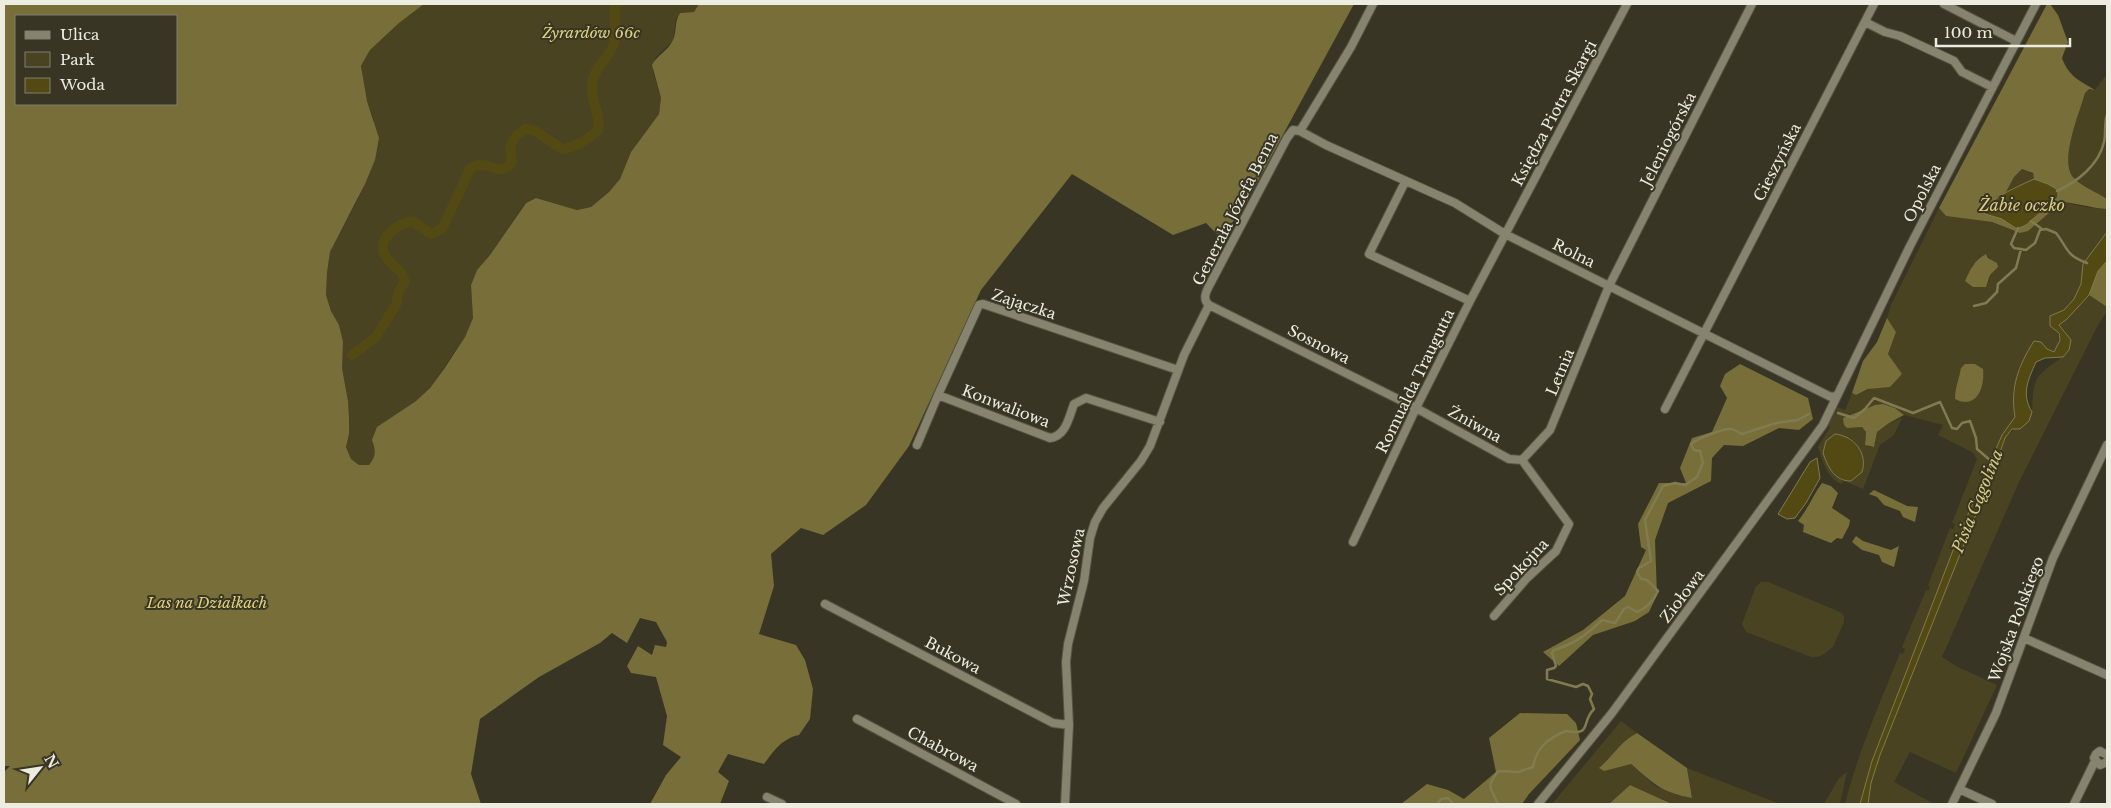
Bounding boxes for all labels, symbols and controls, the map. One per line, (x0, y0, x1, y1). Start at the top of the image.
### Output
legend (15, 15, 178, 105)
scale bar (1936, 15, 2070, 47)
park label: Żyrardów 66c (541, 23, 640, 42)
text: 100 m (1944, 23, 1993, 42)
text: Ulica (60, 25, 100, 44)
street label: Księdza Piotra Skargi (1508, 37, 1600, 189)
text: Park (60, 50, 96, 69)
text: Woda (59, 75, 105, 94)
street label: Jeleniogórska (1635, 88, 1700, 191)
street label: Cieszyńska (1749, 119, 1805, 204)
street label: Generała Józefa Bema (1188, 129, 1282, 288)
street label: Opolska (1899, 160, 1945, 226)
water label: Żabie oczko (1978, 194, 2065, 215)
street label: Rolna (1550, 235, 1599, 272)
street label: Zajączka (989, 285, 1059, 324)
street label: Romualda Traugutta (1372, 305, 1458, 456)
street label: Sosnowa (1285, 320, 1354, 368)
street label: Letnia (1542, 345, 1579, 398)
street label: Konwaliowa (959, 381, 1053, 432)
street label: Żniwna (1445, 402, 1506, 447)
water label: Pisia Gągolina (1947, 446, 2007, 557)
street label: Wrzosowa (1053, 526, 1089, 609)
street label: Spokojna (1490, 534, 1553, 600)
street label: Wojska Polskiego (1984, 553, 2048, 685)
street label: Ziołowa (1656, 565, 1709, 626)
park label: Las na Działkach (146, 593, 268, 612)
street label: Bukowa (922, 632, 985, 678)
street label: Chabrowa (904, 722, 982, 776)
north arrow (15, 743, 65, 793)
text: N (40, 751, 62, 772)

